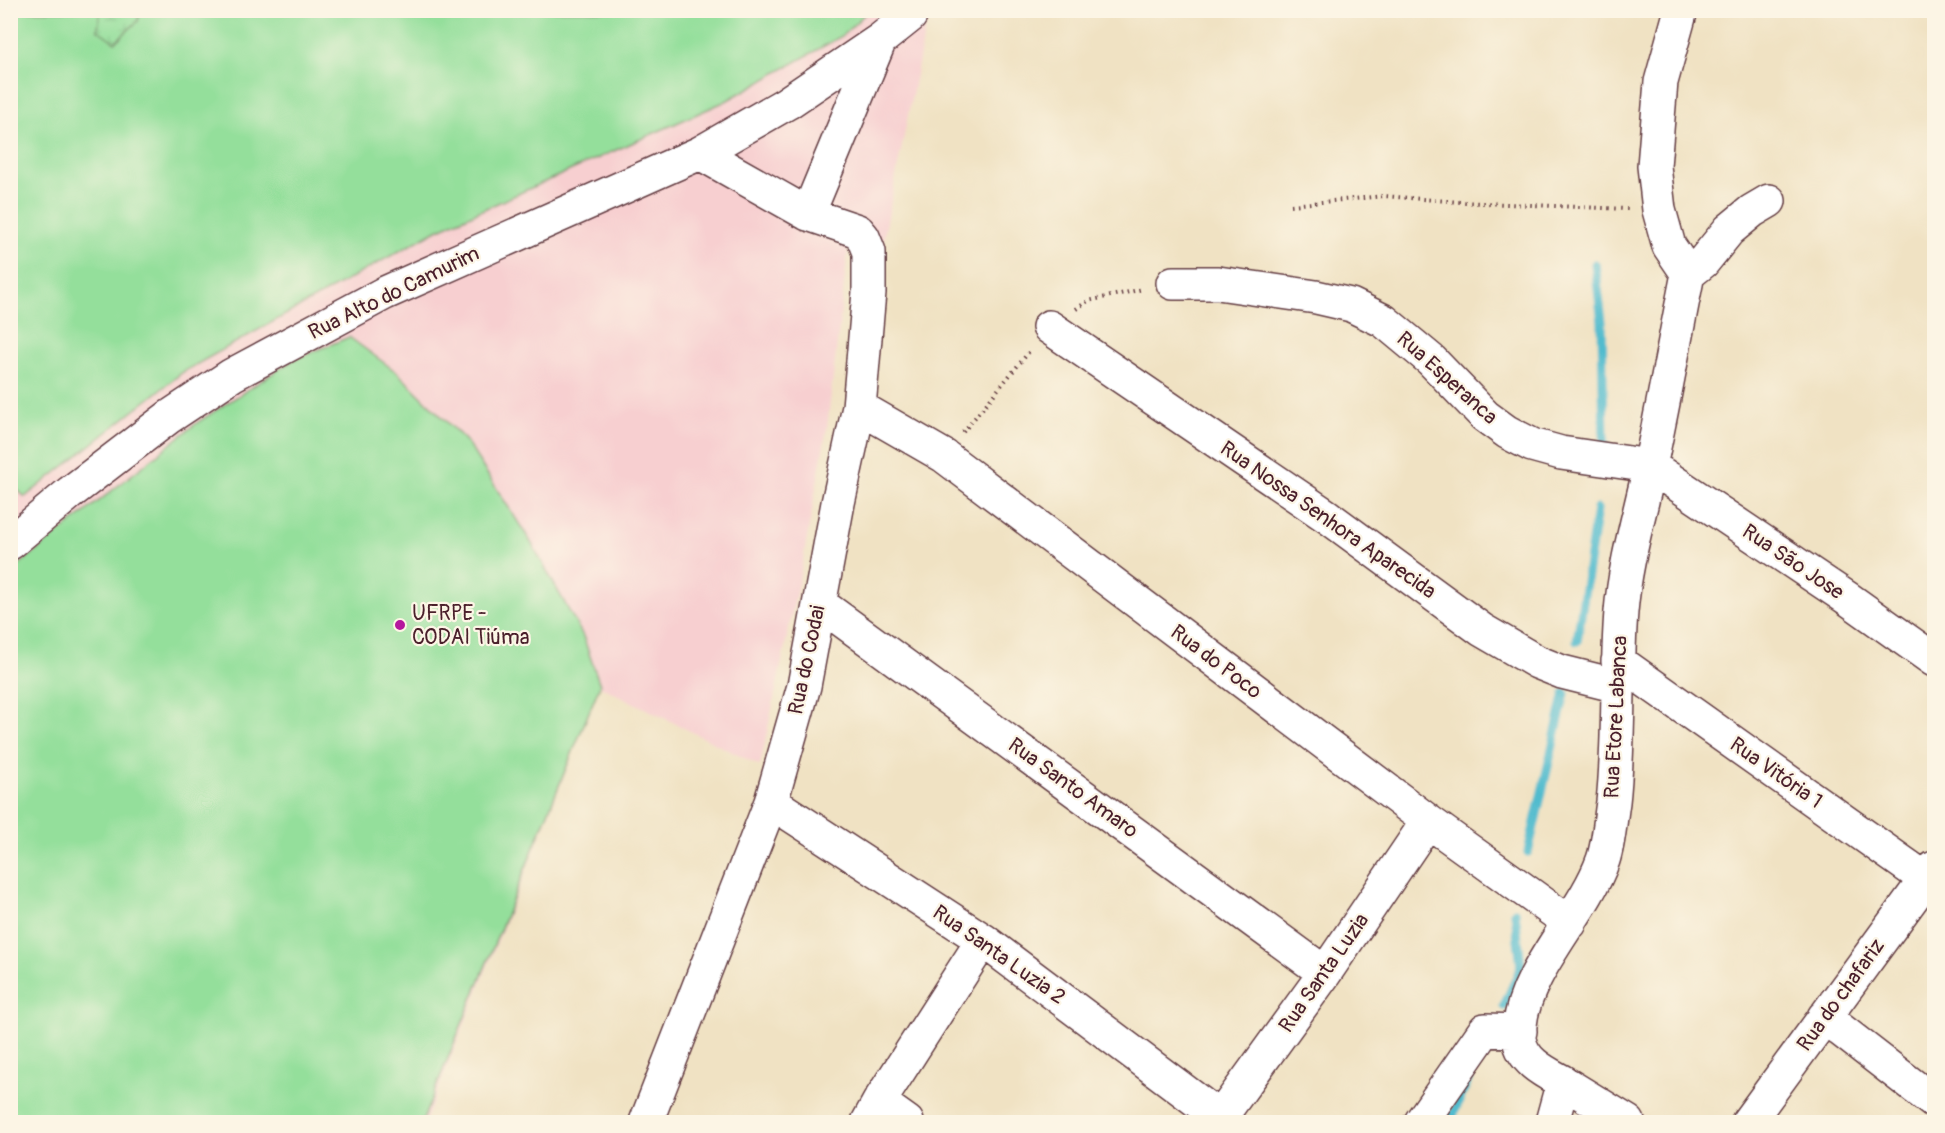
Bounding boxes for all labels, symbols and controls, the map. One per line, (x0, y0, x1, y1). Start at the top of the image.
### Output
street label: Rua Alto do Camurim (304, 240, 484, 346)
street label: Rua Esperanca (1391, 326, 1503, 430)
street label: Rua Nossa Senhora Aparecida (1215, 435, 1441, 605)
street label: Rua São Jose (1737, 518, 1850, 606)
place label: UFRPE - CODAI Tiúma (412, 600, 529, 651)
street label: Rua do Codai (782, 603, 832, 717)
marker: UFRPE - CODAI Tiúma (393, 618, 407, 632)
street label: Rua do Poco (1165, 619, 1267, 705)
street label: Rua Etore Labanca (1598, 635, 1634, 799)
street label: Rua Vitória 1 (1724, 731, 1828, 815)
street label: Rua Santo Amaro (1003, 732, 1143, 844)
street label: Rua Santa Luzia 2 (927, 899, 1071, 1011)
street label: Rua Santa Luzia (1273, 908, 1375, 1038)
street label: Rua do chafariz (1791, 933, 1891, 1057)

